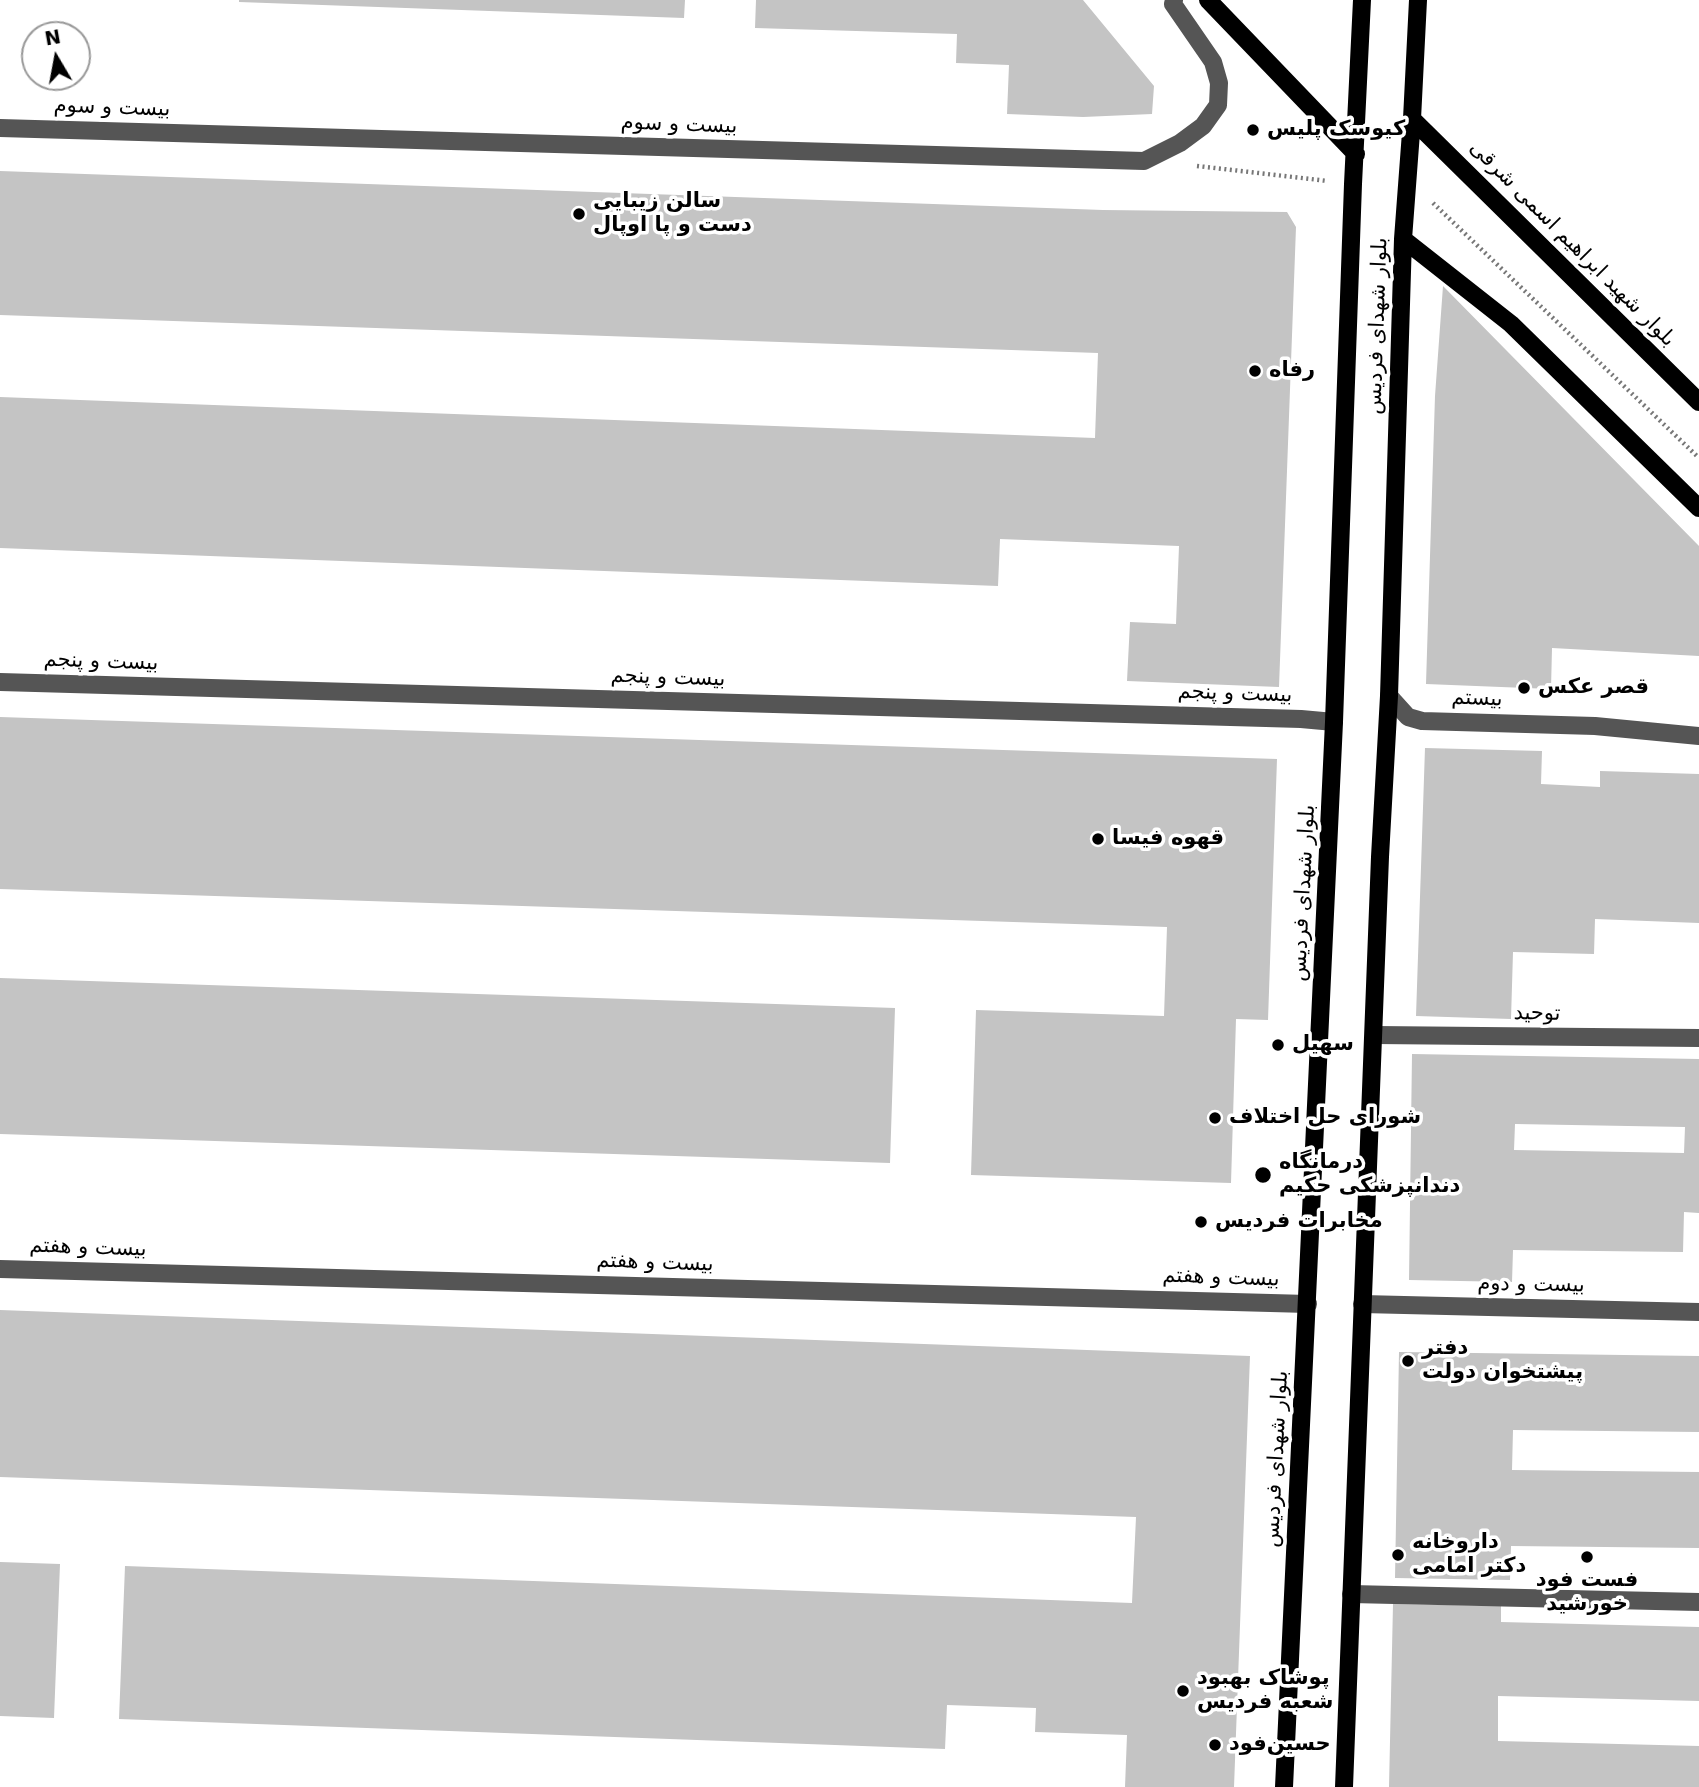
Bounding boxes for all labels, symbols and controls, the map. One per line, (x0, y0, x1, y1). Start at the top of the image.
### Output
north arrow (21, 21, 91, 91)
text: N (43, 25, 62, 50)
street label: بیست و سوم (53, 93, 171, 123)
street label: بیست و سوم (620, 110, 738, 140)
place label: کیوسک پلیس (1267, 117, 1405, 143)
marker: کیوسک پلیس (1245, 122, 1261, 138)
street label: بلوار شهید ابراهیم اسمی شرقی (1464, 136, 1680, 352)
place label: سالن زیبایی دست و پا اوپال (593, 189, 752, 239)
marker: سالن زیبایی دست و پا اوپال (571, 206, 587, 222)
street label: بلوار شهدای فردیس (1362, 237, 1394, 415)
place label: رفاه (1269, 358, 1315, 384)
marker: رفاه (1247, 363, 1263, 379)
street label: بیست و پنجم (43, 647, 159, 677)
street label: بیست و پنجم (610, 663, 726, 693)
place label: قصر عکس (1538, 675, 1649, 701)
street label: بیست و پنجم (1177, 679, 1293, 709)
marker: قصر عکس (1516, 680, 1532, 696)
street label: بیستم (1451, 686, 1503, 712)
street label: بلوار شهدای فردیس (1287, 804, 1321, 982)
place label: قهوه فیسا (1112, 826, 1224, 852)
marker: قهوه فیسا (1090, 831, 1106, 847)
street label: توحید (1513, 1001, 1561, 1027)
place label: سهیل (1292, 1032, 1354, 1058)
marker: سهیل (1270, 1037, 1286, 1053)
place label: شورای حل اختلاف (1229, 1105, 1421, 1131)
marker: شورای حل اختلاف (1207, 1110, 1223, 1126)
place label: درمانگاه دندانپزشکی حکیم (1279, 1150, 1460, 1200)
marker: درمانگاه دندانپزشکی حکیم (1253, 1165, 1273, 1185)
place label: مخابرات فردیس (1215, 1209, 1383, 1235)
marker: مخابرات فردیس (1193, 1214, 1209, 1230)
street label: بیست و هفتم (29, 1233, 147, 1263)
street label: بیست و هفتم (596, 1248, 714, 1278)
street label: بیست و هفتم (1162, 1263, 1280, 1293)
street label: بیست و دوم (1477, 1271, 1585, 1299)
place label: دفتر پیشتخوان دولت (1422, 1336, 1583, 1386)
marker: دفتر پیشتخوان دولت (1400, 1353, 1416, 1369)
street label: بلوار شهدای فردیس (1260, 1370, 1294, 1548)
place label: داروخانه دکتر امامی (1412, 1530, 1526, 1580)
marker: داروخانه دکتر امامی (1390, 1547, 1406, 1563)
marker: فست فود خورشید (1579, 1549, 1595, 1565)
place label: فست فود خورشید (1536, 1568, 1638, 1618)
place label: پوشاک بهبود شعبه فردیس (1197, 1666, 1333, 1716)
marker: پوشاک بهبود شعبه فردیس (1175, 1683, 1191, 1699)
place label: حسین‌فود (1229, 1732, 1331, 1758)
marker: حسین‌فود (1207, 1737, 1223, 1753)

